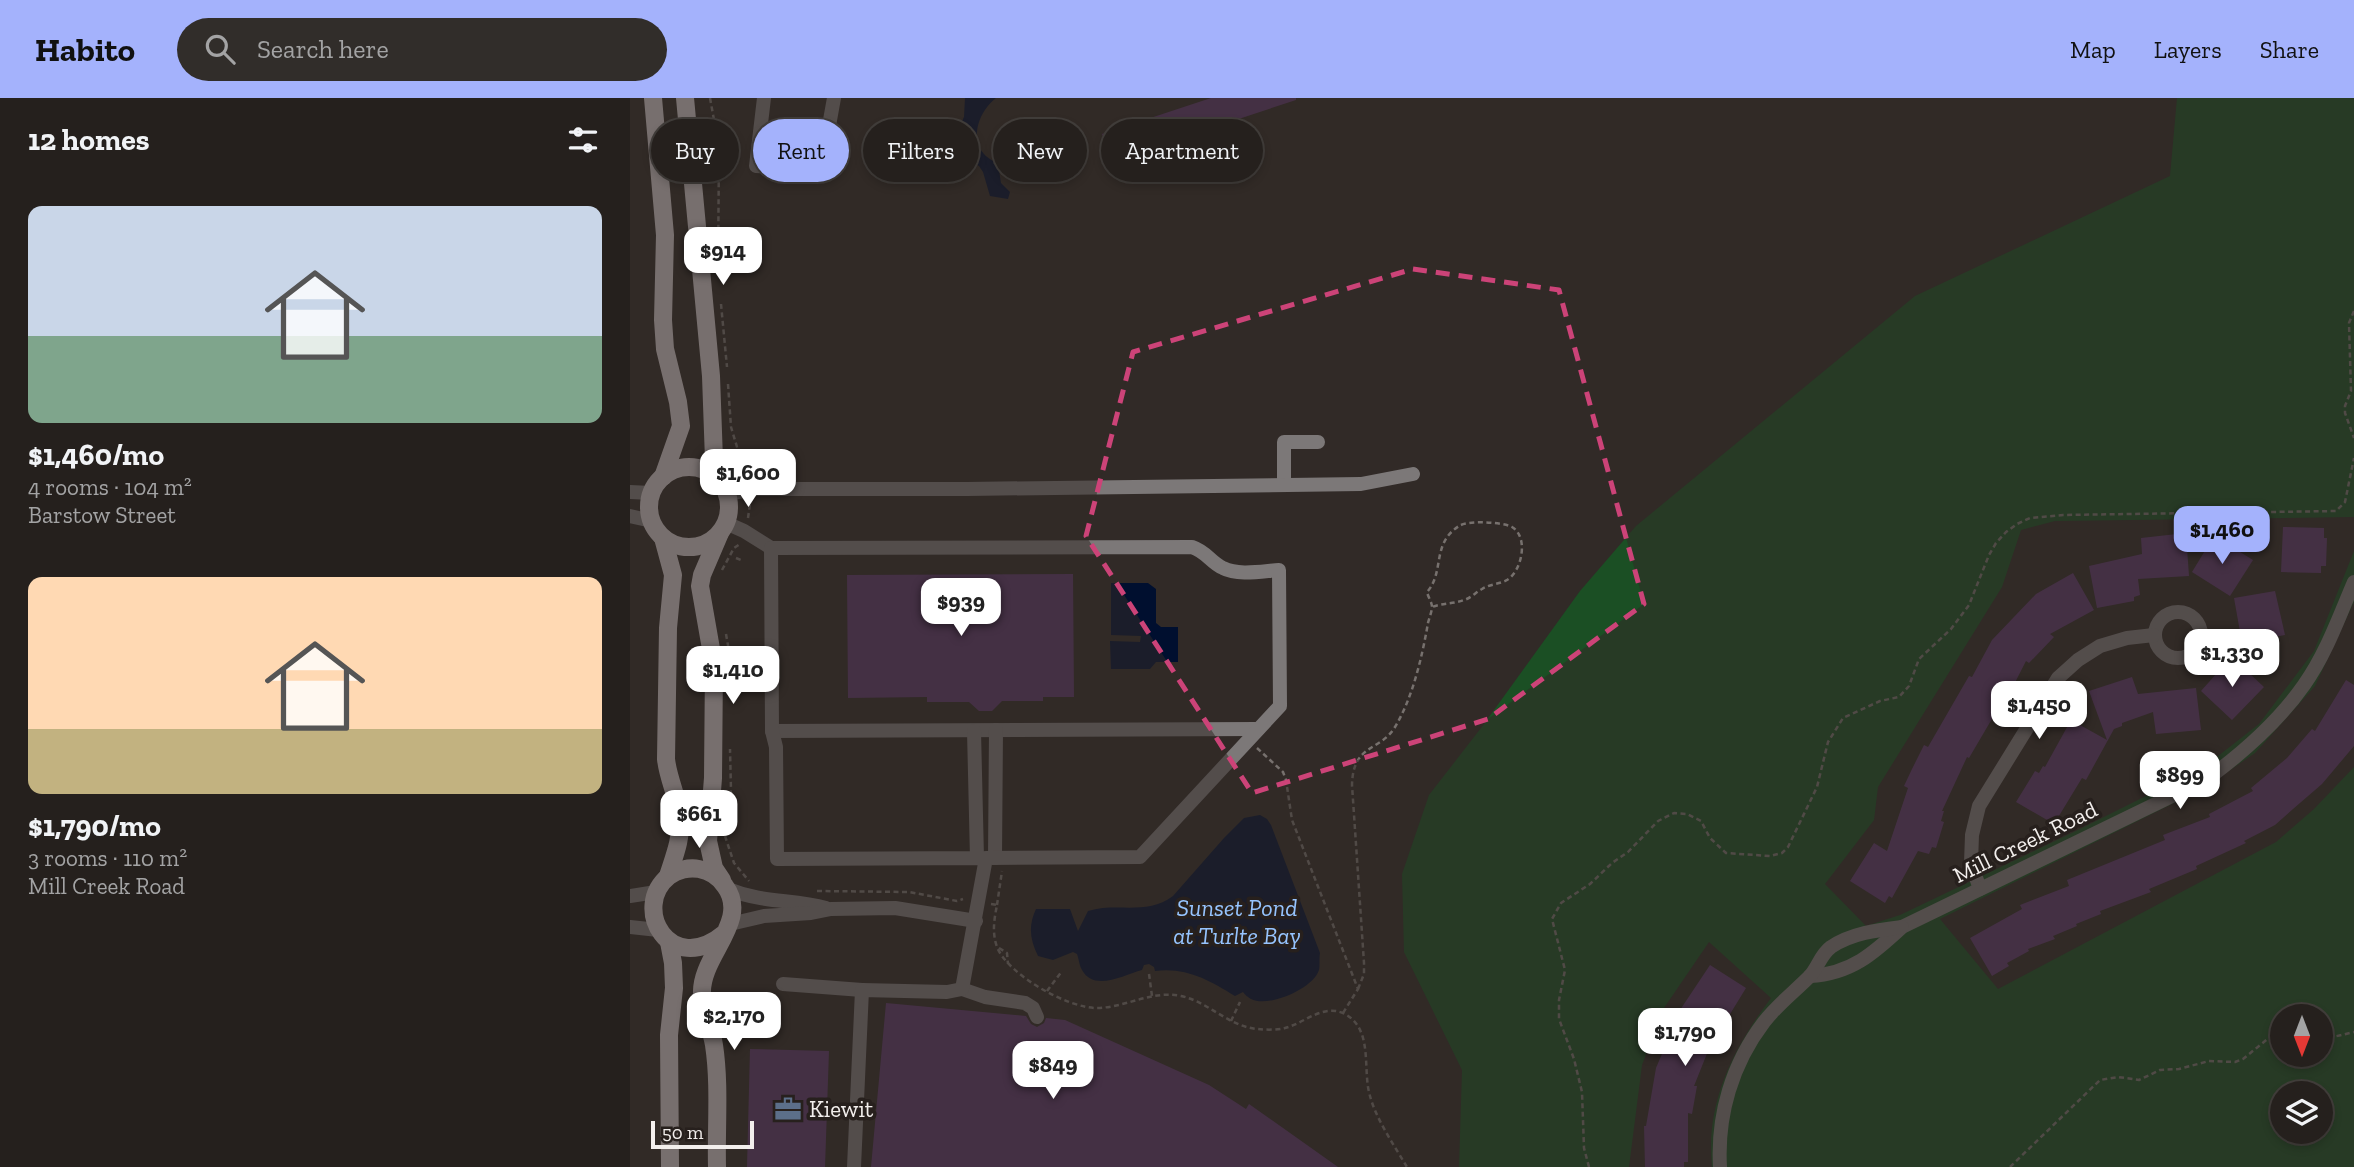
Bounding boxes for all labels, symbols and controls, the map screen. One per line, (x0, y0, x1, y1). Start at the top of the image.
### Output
search box (177, 18, 667, 81)
text: Habito (35, 30, 135, 69)
icon: search (201, 30, 239, 68)
text: Search here (257, 33, 389, 65)
text: Map (2070, 35, 2116, 64)
text: Layers (2154, 35, 2222, 64)
text: Share (2260, 35, 2319, 64)
chip: Buy (651, 119, 739, 182)
chip: Rent (753, 119, 849, 182)
chip: Filters (863, 119, 979, 182)
chip: New (993, 119, 1087, 182)
chip: Apartment (1101, 119, 1263, 182)
icon: filters (564, 121, 602, 159)
text: 12 homes (28, 122, 150, 158)
pin: $914 (682, 228, 764, 287)
text: $914 (700, 236, 746, 264)
icon: home (252, 252, 378, 378)
text: $1,460/mo (28, 437, 164, 473)
pin: $1,600 (691, 450, 805, 509)
text: $1,600 (716, 458, 780, 486)
text: 4 rooms · 104 m² (28, 473, 192, 501)
text: Barstow Street (28, 501, 176, 529)
pin: $1,460 (2165, 506, 2279, 566)
text: $1,460 (2190, 515, 2254, 543)
pin: $939 (920, 578, 1002, 638)
text: $939 (937, 587, 985, 615)
icon: home (252, 623, 378, 749)
pin: $1,330 (2175, 630, 2289, 689)
text: $1,330 (2200, 638, 2264, 666)
pin: $1,410 (676, 646, 790, 706)
text: $1,410 (702, 655, 764, 683)
pin: $1,450 (1982, 682, 2096, 741)
text: $1,450 (2007, 690, 2071, 718)
pin: $899 (2139, 752, 2221, 811)
text: $899 (2156, 760, 2204, 788)
pin: $661 (658, 790, 740, 850)
street label: Mill Creek Road (1948, 795, 2102, 889)
text: $661 (676, 799, 722, 827)
text: $1,790/mo (28, 808, 161, 844)
text: 3 rooms · 110 m² (28, 844, 187, 872)
text: Mill Creek Road (28, 872, 185, 900)
water label: Sunset Pond at Turlte Bay (1173, 893, 1301, 950)
pin: $2,170 (677, 992, 791, 1052)
text: $2,170 (703, 1001, 765, 1029)
north arrow (2270, 1004, 2333, 1068)
map controls (2270, 1004, 2333, 1144)
pin: $1,790 (1628, 1009, 1742, 1068)
text: $1,790 (1654, 1017, 1716, 1045)
pin: $849 (1012, 1042, 1094, 1101)
text: $849 (1028, 1050, 1078, 1078)
button: layers (2270, 1081, 2333, 1144)
office icon: Kiewit (773, 1094, 803, 1124)
place label: Kiewit (809, 1095, 874, 1123)
scale bar (651, 1118, 754, 1150)
text: 50 m (662, 1121, 703, 1144)

